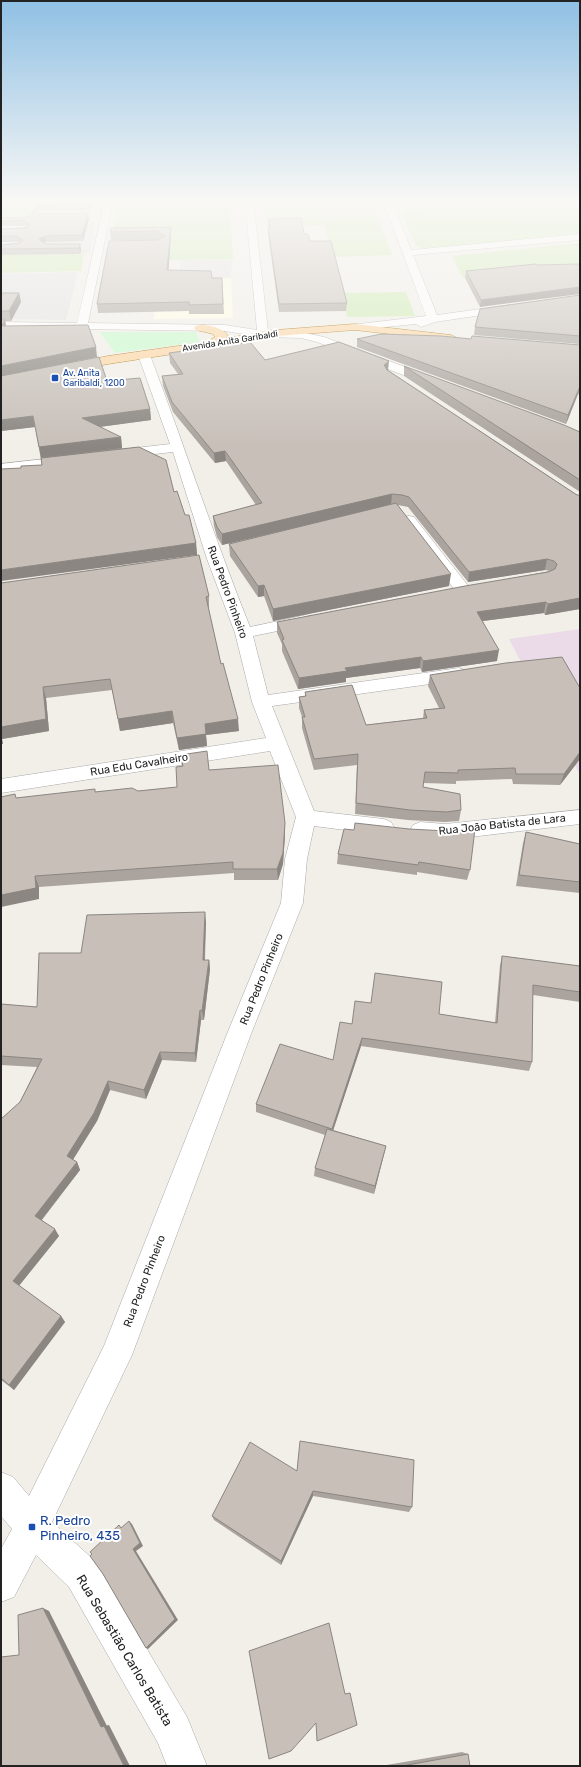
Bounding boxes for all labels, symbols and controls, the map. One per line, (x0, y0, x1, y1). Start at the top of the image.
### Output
street label: Avenida Anita Garibaldi (182, 329, 278, 353)
place label: Av. Anita Garibaldi, 1200 (63, 368, 125, 388)
marker: Av. Anita Garibaldi, 1200 (50, 373, 60, 383)
street label: Rua Pedro Pinheiro (205, 544, 250, 640)
street label: Rua Edu Cavalheiro (89, 750, 189, 779)
street label: Rua João Batista de Lara (438, 811, 566, 838)
street label: Rua Pedro Pinheiro (237, 931, 286, 1027)
street label: Rua Pedro Pinheiro (121, 1233, 168, 1329)
place label: R. Pedro Pinheiro, 435 (40, 1513, 120, 1543)
marker: R. Pedro Pinheiro, 435 (27, 1522, 37, 1532)
street label: Rua Sebastião Carlos Batista (73, 1572, 176, 1729)

